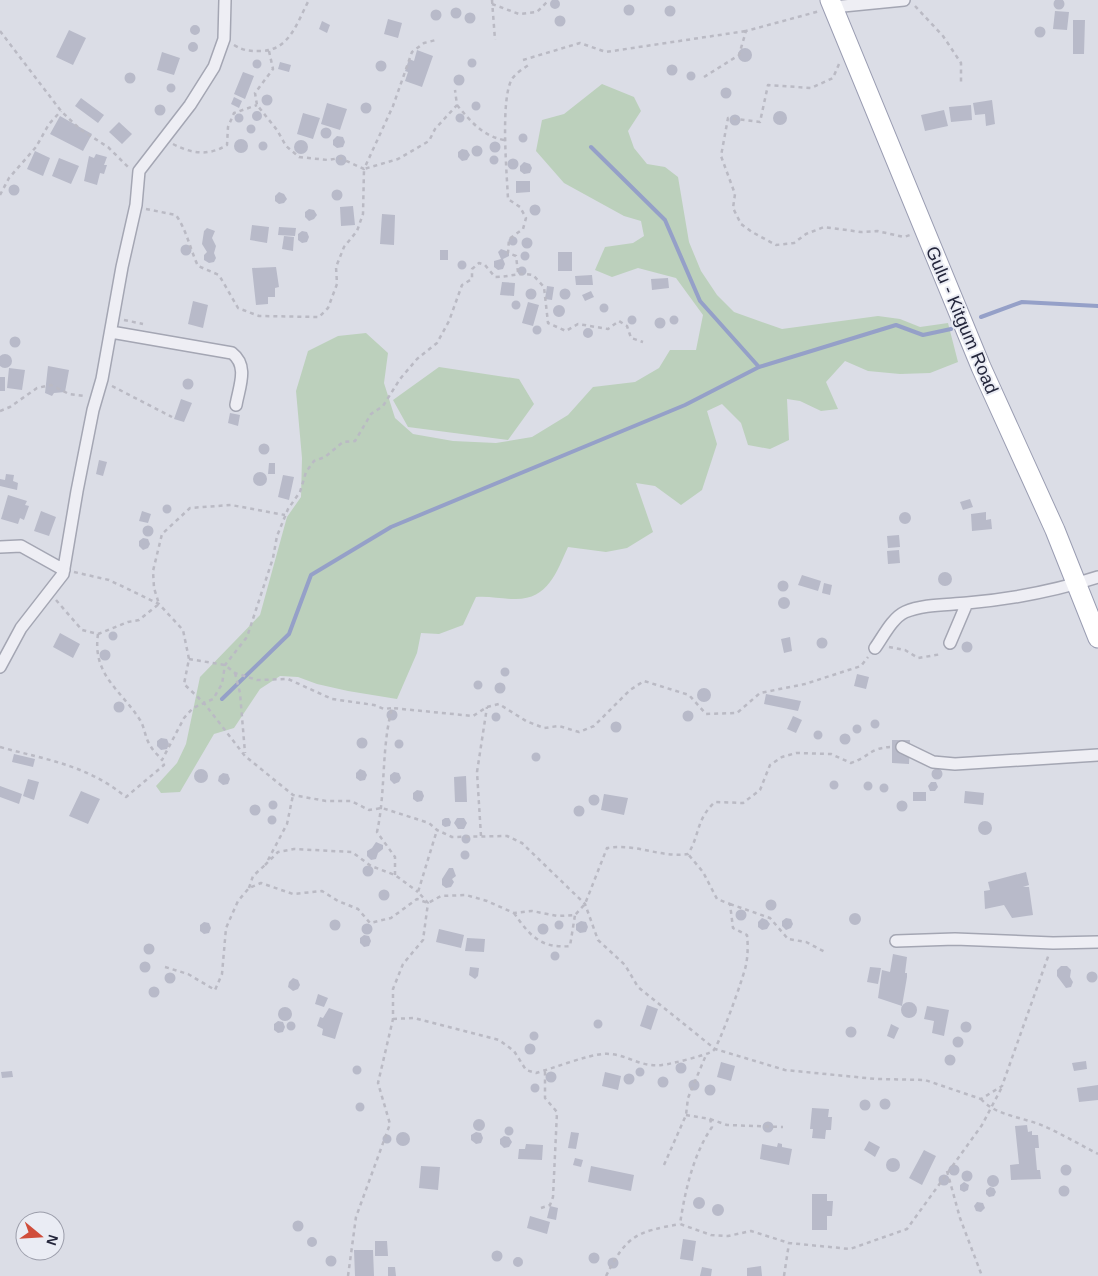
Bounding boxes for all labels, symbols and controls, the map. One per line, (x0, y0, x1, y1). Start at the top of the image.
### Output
street label: Gulu - Kitgum Road (922, 243, 1002, 397)
north arrow (15, 1211, 65, 1261)
text: N (43, 1233, 62, 1247)

